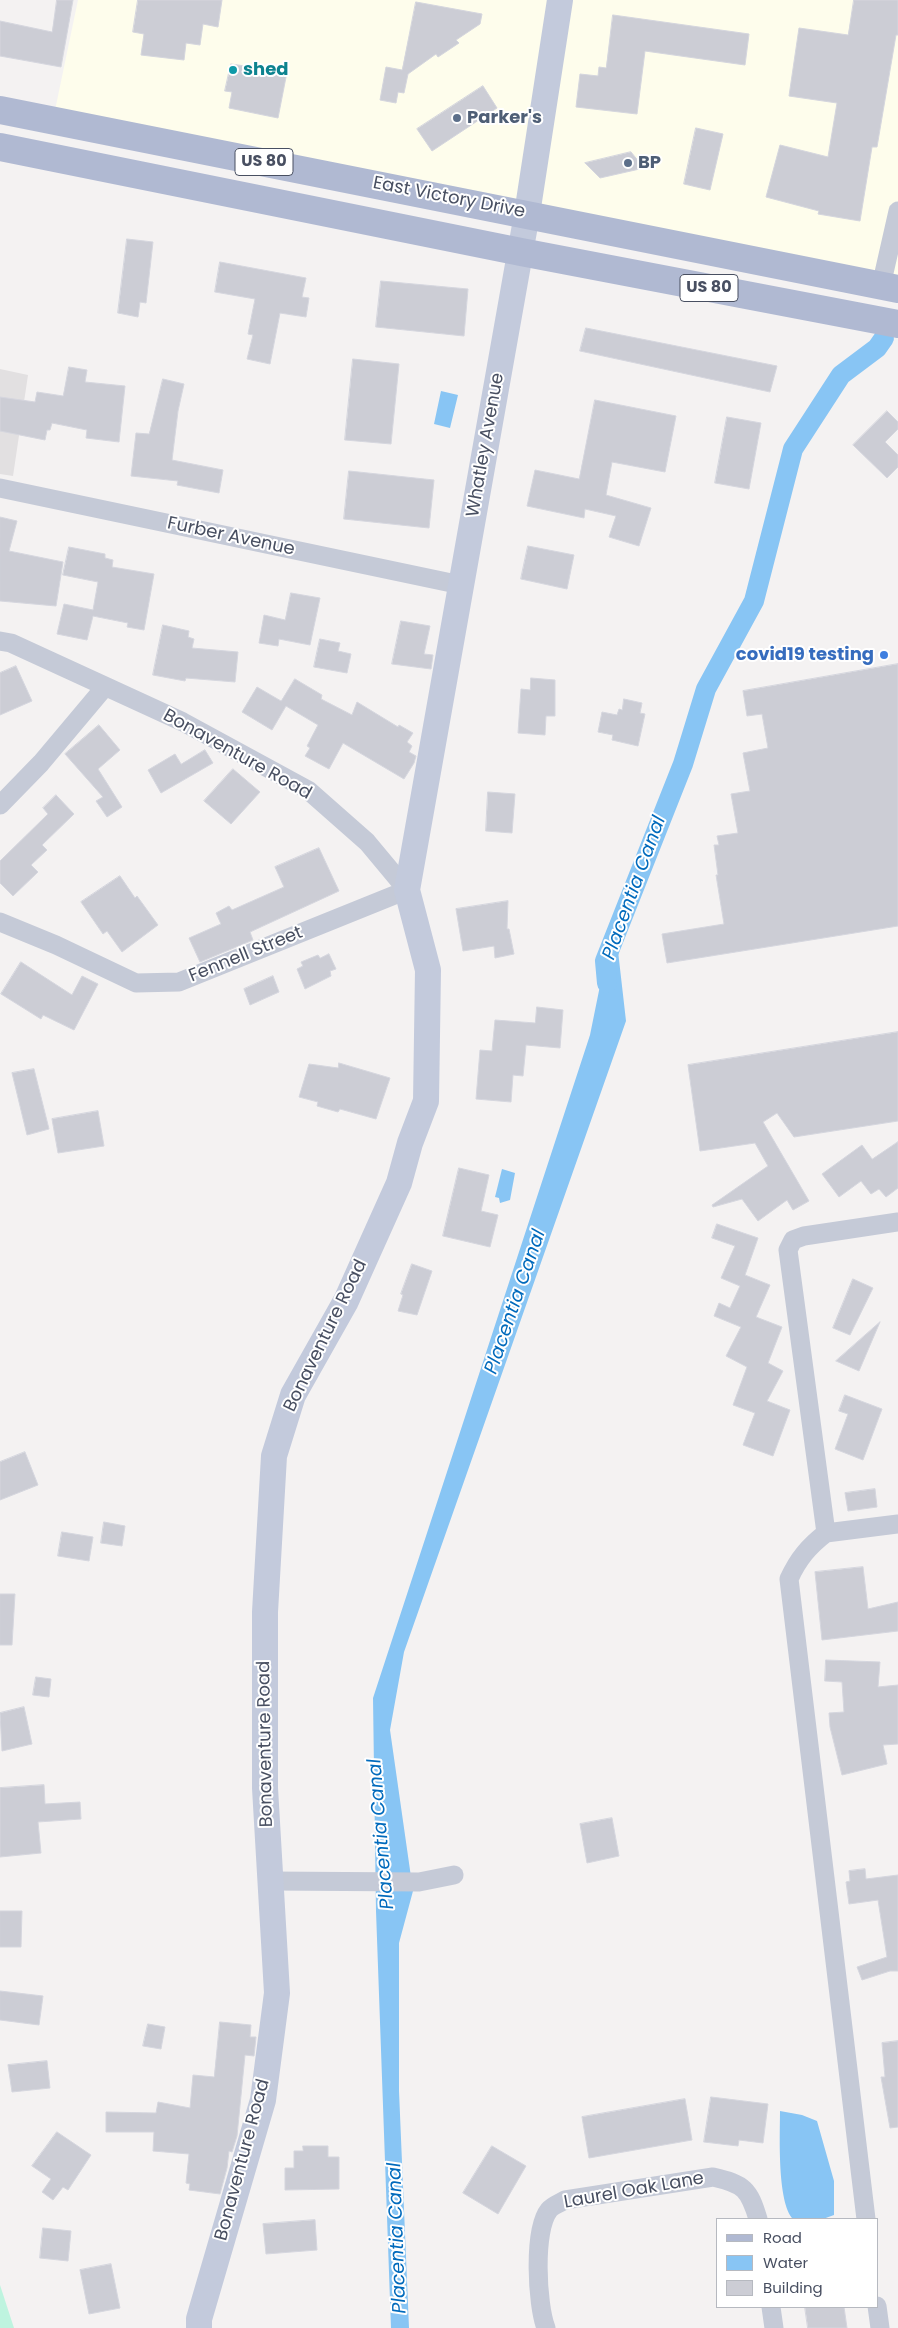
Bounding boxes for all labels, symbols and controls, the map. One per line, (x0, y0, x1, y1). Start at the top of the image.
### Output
place label: shed (243, 59, 288, 81)
marker: shed (227, 64, 239, 76)
place label: Parker's (467, 107, 542, 129)
marker: Parker's (451, 112, 463, 124)
road number: US 80 (235, 148, 293, 176)
place label: BP (638, 152, 661, 174)
marker: BP (622, 157, 634, 169)
street label: East Victory Drive (371, 173, 527, 223)
road number: US 80 (680, 274, 738, 302)
street label: Whatley Avenue (463, 371, 509, 519)
street label: Furber Avenue (165, 513, 297, 561)
place label: covid19 testing (736, 644, 874, 666)
marker: covid19 testing (878, 649, 890, 661)
street label: Bonaventure Road (159, 705, 315, 805)
water label: Placentia Canal (598, 813, 672, 963)
street label: Fennell Street (186, 922, 306, 988)
water label: Placentia Canal (481, 1227, 551, 1377)
street label: Bonaventure Road (280, 1256, 372, 1416)
street label: Bonaventure Road (254, 1661, 278, 1827)
water label: Placentia Canal (364, 1758, 400, 1910)
street label: Bonaventure Road (211, 2077, 275, 2243)
water label: Placentia Canal (384, 2162, 412, 2314)
street label: Laurel Oak Lane (562, 2168, 706, 2214)
legend (716, 2218, 878, 2308)
text: Road (763, 2227, 802, 2248)
text: Water (763, 2252, 808, 2273)
text: Building (763, 2277, 823, 2298)

